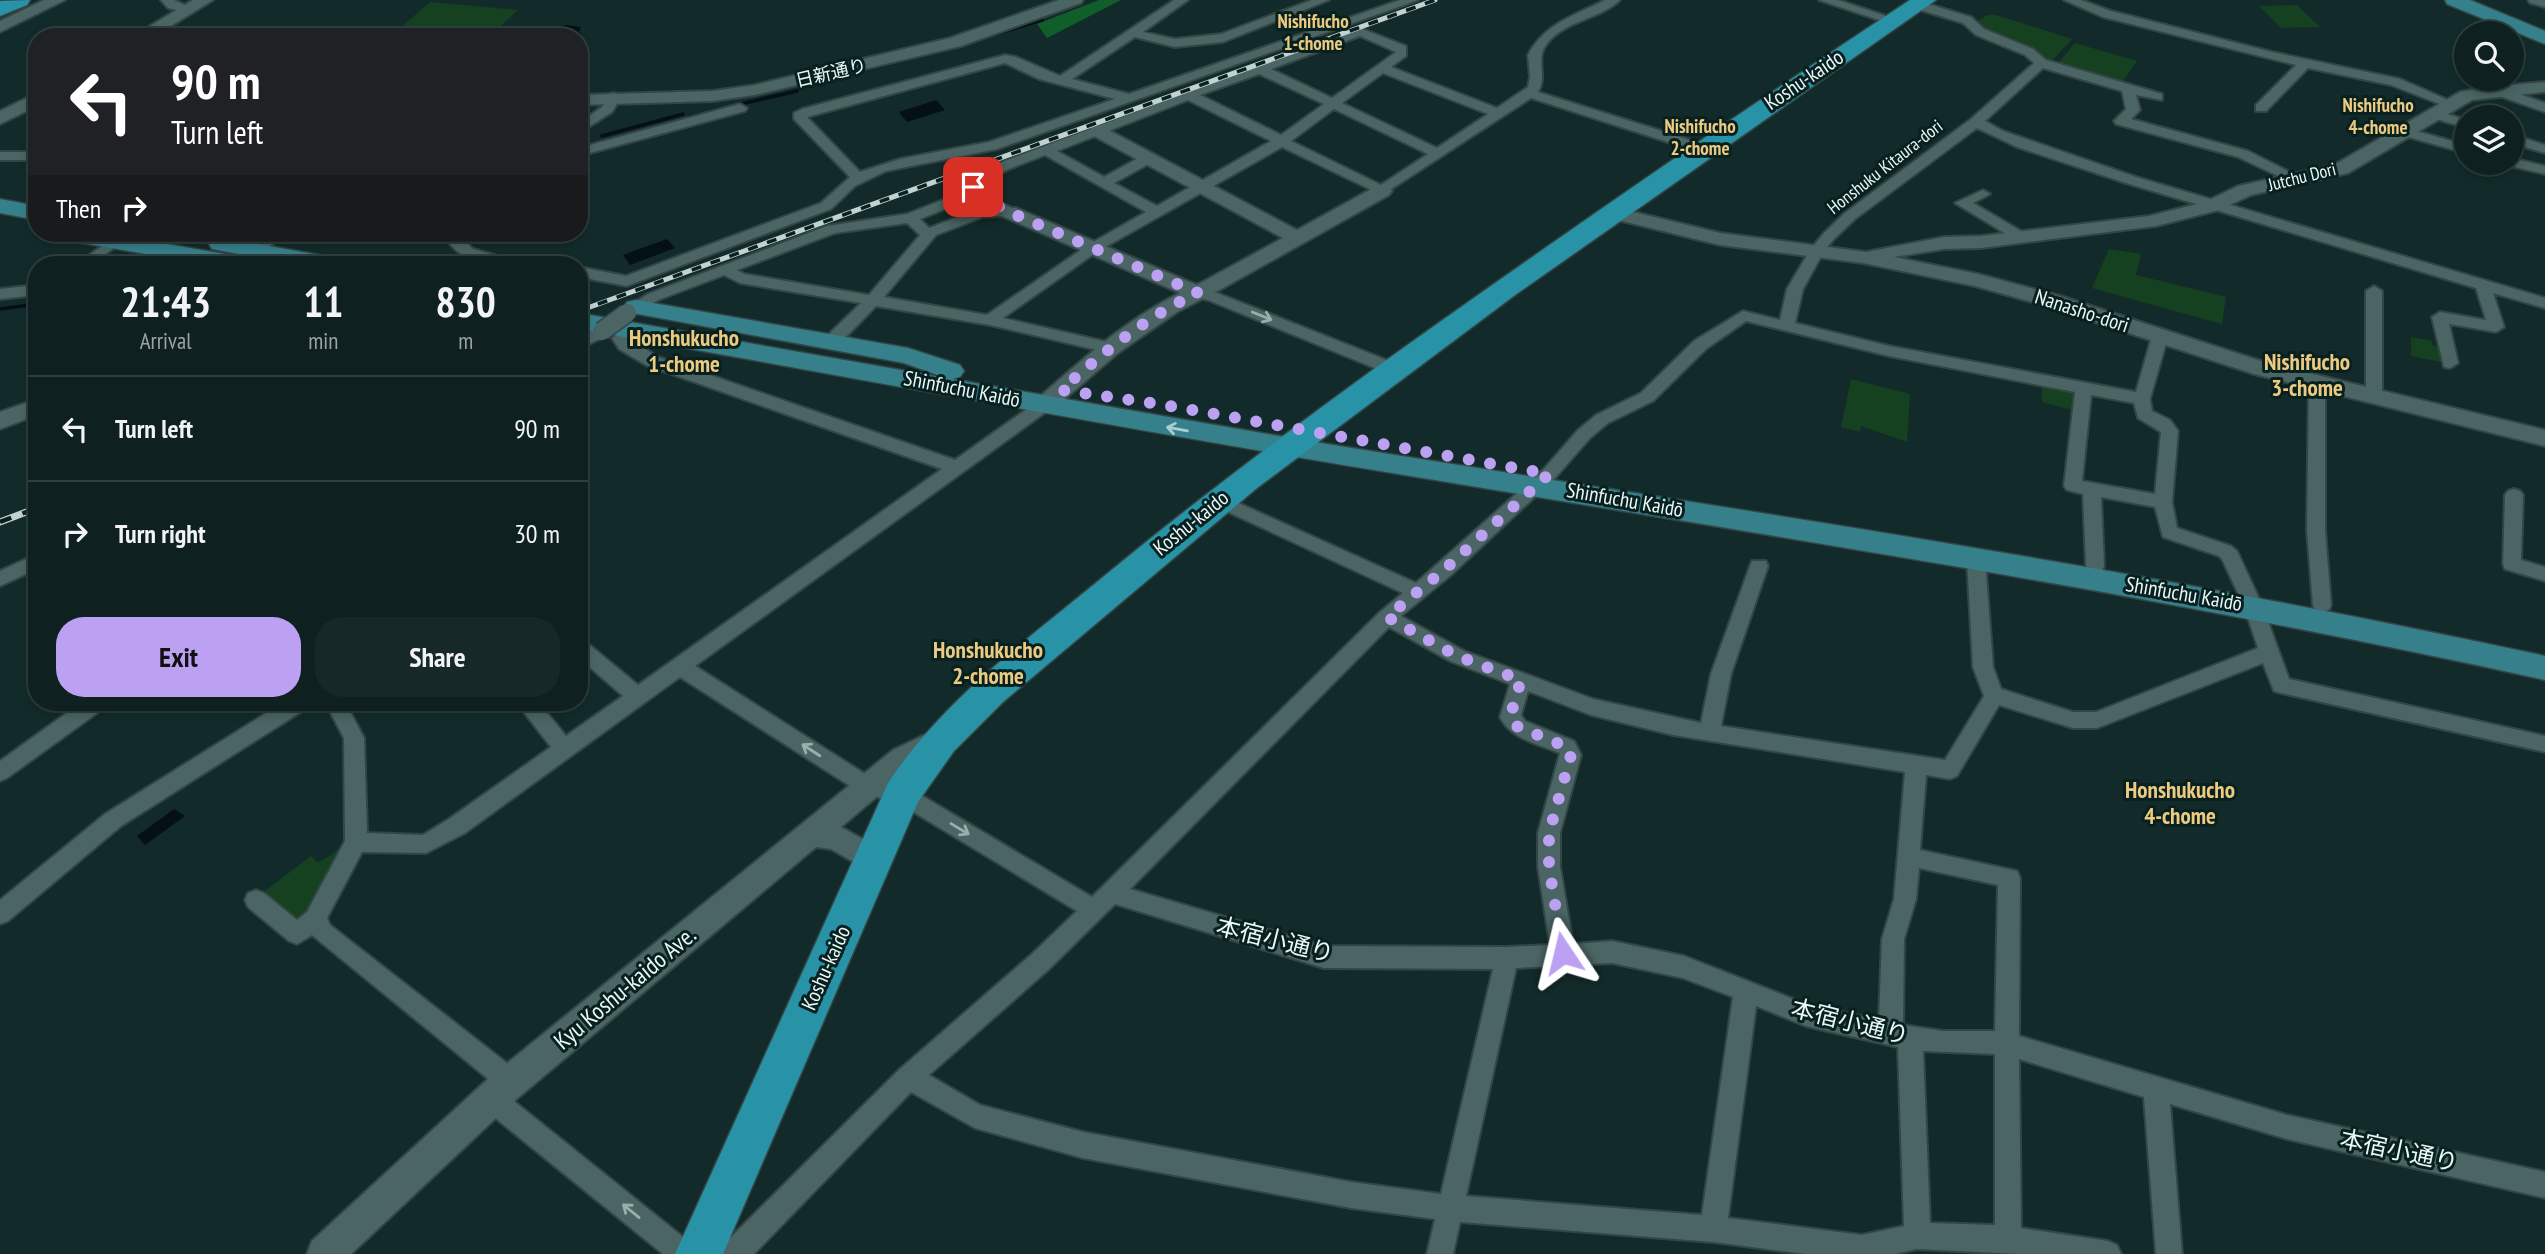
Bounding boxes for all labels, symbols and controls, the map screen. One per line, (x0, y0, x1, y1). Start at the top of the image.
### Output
district label: Nishifucho 1-chome (1277, 9, 1349, 55)
map controls (2454, 21, 2524, 175)
button: search (2454, 21, 2524, 91)
street label: Koshu-kaido (1759, 43, 1848, 116)
text: 90 m (171, 49, 260, 113)
street label: 日新通り (793, 53, 869, 92)
icon: left (56, 56, 147, 147)
district label: Nishifucho 4-chome (2342, 93, 2414, 139)
button: layers (2454, 105, 2524, 175)
text: Turn left (171, 111, 263, 153)
district label: Nishifucho 2-chome (1664, 114, 1736, 160)
street label: Honshuku Kitaura-dori (1822, 114, 1947, 219)
pin (943, 157, 1003, 217)
street label: Jutchu Dori (2265, 157, 2338, 196)
icon: arrive (954, 168, 992, 206)
icon: right (115, 189, 153, 227)
text: Then (56, 192, 101, 225)
text: 21:43 (120, 274, 211, 329)
text: 11 (303, 274, 343, 329)
text: 830 (436, 274, 496, 329)
street label: Nanasho-dori (2032, 283, 2133, 338)
one-way arrow (1251, 310, 1273, 323)
district label: Honshukucho 1-chome (629, 323, 739, 378)
text: Arrival (140, 326, 192, 355)
text: min (308, 326, 338, 355)
text: m (458, 326, 473, 355)
district label: Nishifucho 3-chome (2264, 347, 2350, 402)
street label: Shinfuchu Kaidō (902, 364, 1023, 413)
icon: left (56, 410, 94, 448)
text: Turn left (115, 412, 193, 445)
text: 90 m (514, 412, 560, 445)
one-way arrow (1166, 421, 1189, 435)
street label: Shinfuchu Kaidō (1565, 476, 1685, 523)
street label: Koshu-kaido (1147, 484, 1234, 561)
icon: right (56, 515, 94, 553)
text: Turn right (115, 517, 206, 550)
text: 30 m (514, 517, 560, 550)
street label: Shinfuchu Kaidō (2124, 570, 2244, 617)
button: Exit (56, 617, 301, 697)
button: Share (315, 617, 560, 697)
district label: Honshukucho 2-chome (933, 635, 1043, 690)
one-way arrow (802, 743, 821, 758)
district label: Honshukucho 4-chome (2125, 775, 2235, 830)
one-way arrow (950, 823, 970, 837)
street label: 本宿小通り (1213, 910, 1337, 969)
position arrow (1526, 916, 1600, 990)
street label: Kyu Koshu-kaido Ave. (547, 919, 702, 1056)
street label: Koshu-kaido (795, 921, 856, 1014)
street label: 本宿小通り (1788, 992, 1912, 1051)
street label: 本宿小通り (2337, 1123, 2461, 1178)
one-way arrow (622, 1204, 640, 1219)

